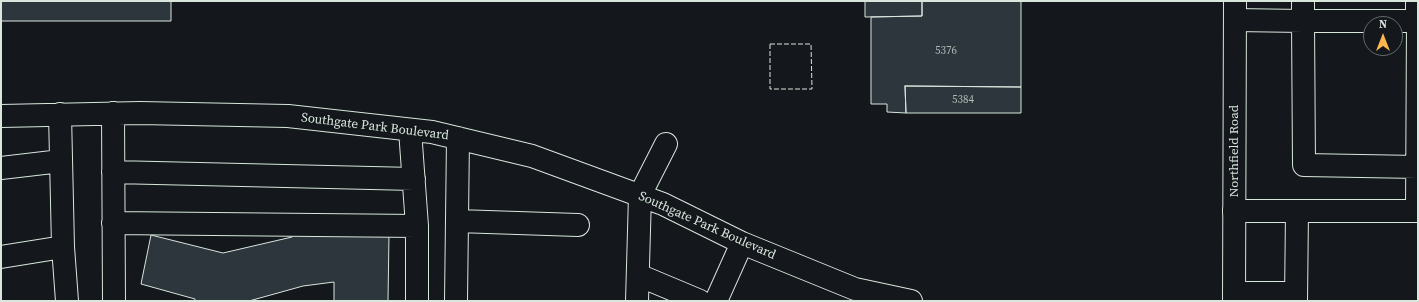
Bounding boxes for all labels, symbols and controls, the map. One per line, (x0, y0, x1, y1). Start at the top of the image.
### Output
north arrow (1363, 16, 1403, 56)
text: N (1379, 17, 1387, 32)
house number: 5376 (935, 44, 957, 58)
house number: 5384 (952, 93, 974, 107)
street label: Northfield Road (1227, 105, 1243, 197)
street label: Southgate Park Boulevard (300, 110, 450, 144)
street label: Southgate Park Boulevard (636, 189, 778, 263)

